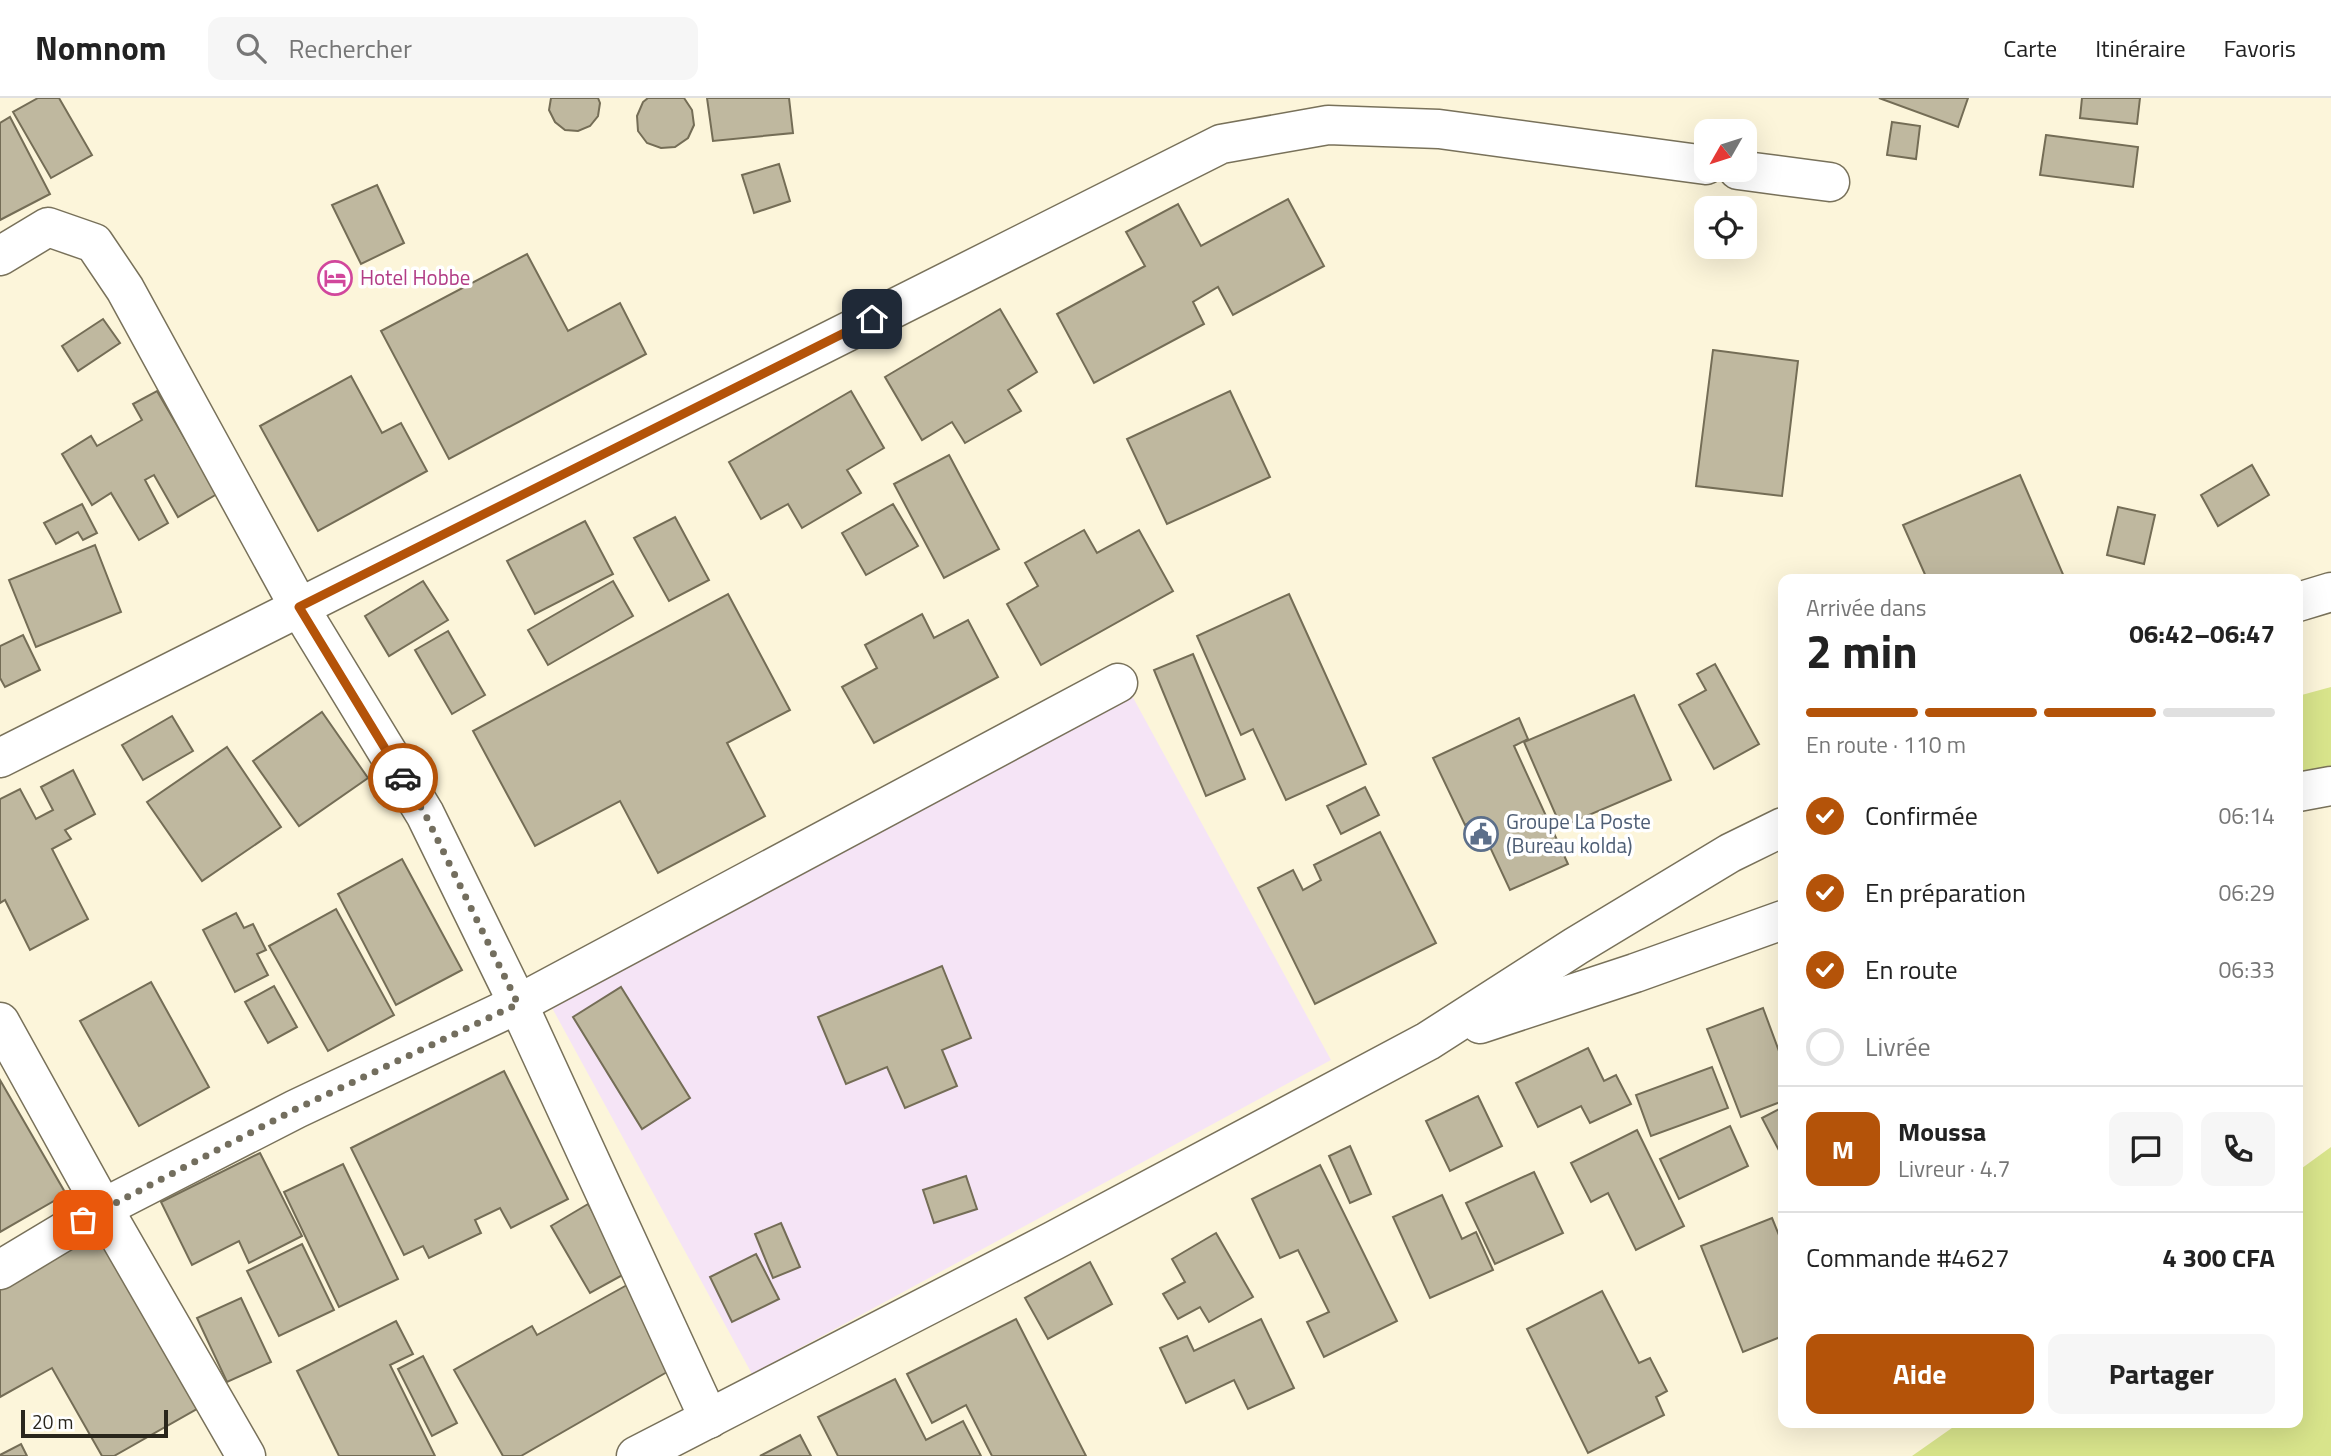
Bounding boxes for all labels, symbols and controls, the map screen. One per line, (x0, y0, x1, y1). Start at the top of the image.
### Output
search box (208, 17, 698, 80)
text: Nomnom (35, 23, 166, 73)
icon: search (232, 29, 270, 67)
text: Rechercher (288, 29, 412, 68)
text: Carte (2003, 30, 2057, 66)
text: Itinéraire (2095, 30, 2186, 66)
text: Favoris (2224, 30, 2296, 66)
north arrow (1694, 119, 1757, 182)
map controls (1694, 119, 1757, 259)
button: locate (1694, 196, 1757, 259)
hotel icon: Hotel Hobbe (316, 259, 354, 297)
place label: Hotel Hobbe (360, 261, 470, 293)
pin (842, 289, 902, 349)
icon: home (853, 300, 891, 338)
text: Arrivée dans (1806, 590, 1927, 625)
text: 06:42–06:47 (2129, 614, 2275, 653)
text: 2 min (1806, 616, 1918, 686)
text: En route · 110 m (1806, 727, 1966, 762)
courier (368, 743, 438, 813)
icon: car (384, 759, 422, 797)
text: Confirmée (1865, 796, 1978, 835)
icon: check (1806, 797, 1844, 835)
text: 06:14 (2218, 798, 2275, 833)
place label: Groupe La Poste (Bureau kolda) (1506, 805, 1651, 861)
public building icon: Groupe La Poste (Bureau kolda) (1462, 815, 1500, 853)
text: En préparation (1865, 873, 2026, 912)
icon: check (1806, 874, 1844, 912)
text: 06:29 (2218, 875, 2275, 910)
text: En route (1865, 950, 1958, 989)
icon: check (1806, 951, 1844, 989)
text: 06:33 (2218, 952, 2275, 987)
text: Livrée (1865, 1027, 1931, 1066)
text: Moussa (1898, 1112, 1986, 1151)
button: chat (2109, 1112, 2183, 1186)
button: phone (2201, 1112, 2275, 1186)
text: M (1832, 1130, 1854, 1169)
text: Livreur · 4.7 (1898, 1151, 2010, 1186)
pin (53, 1190, 113, 1250)
icon: bag (64, 1201, 102, 1239)
text: Commande #4627 (1806, 1238, 2009, 1277)
text: 4 300 CFA (2162, 1238, 2275, 1277)
button: Aide (1806, 1334, 2034, 1414)
button: Partager (2048, 1334, 2275, 1414)
scale bar (21, 1407, 168, 1439)
text: 20 m (32, 1407, 73, 1436)

